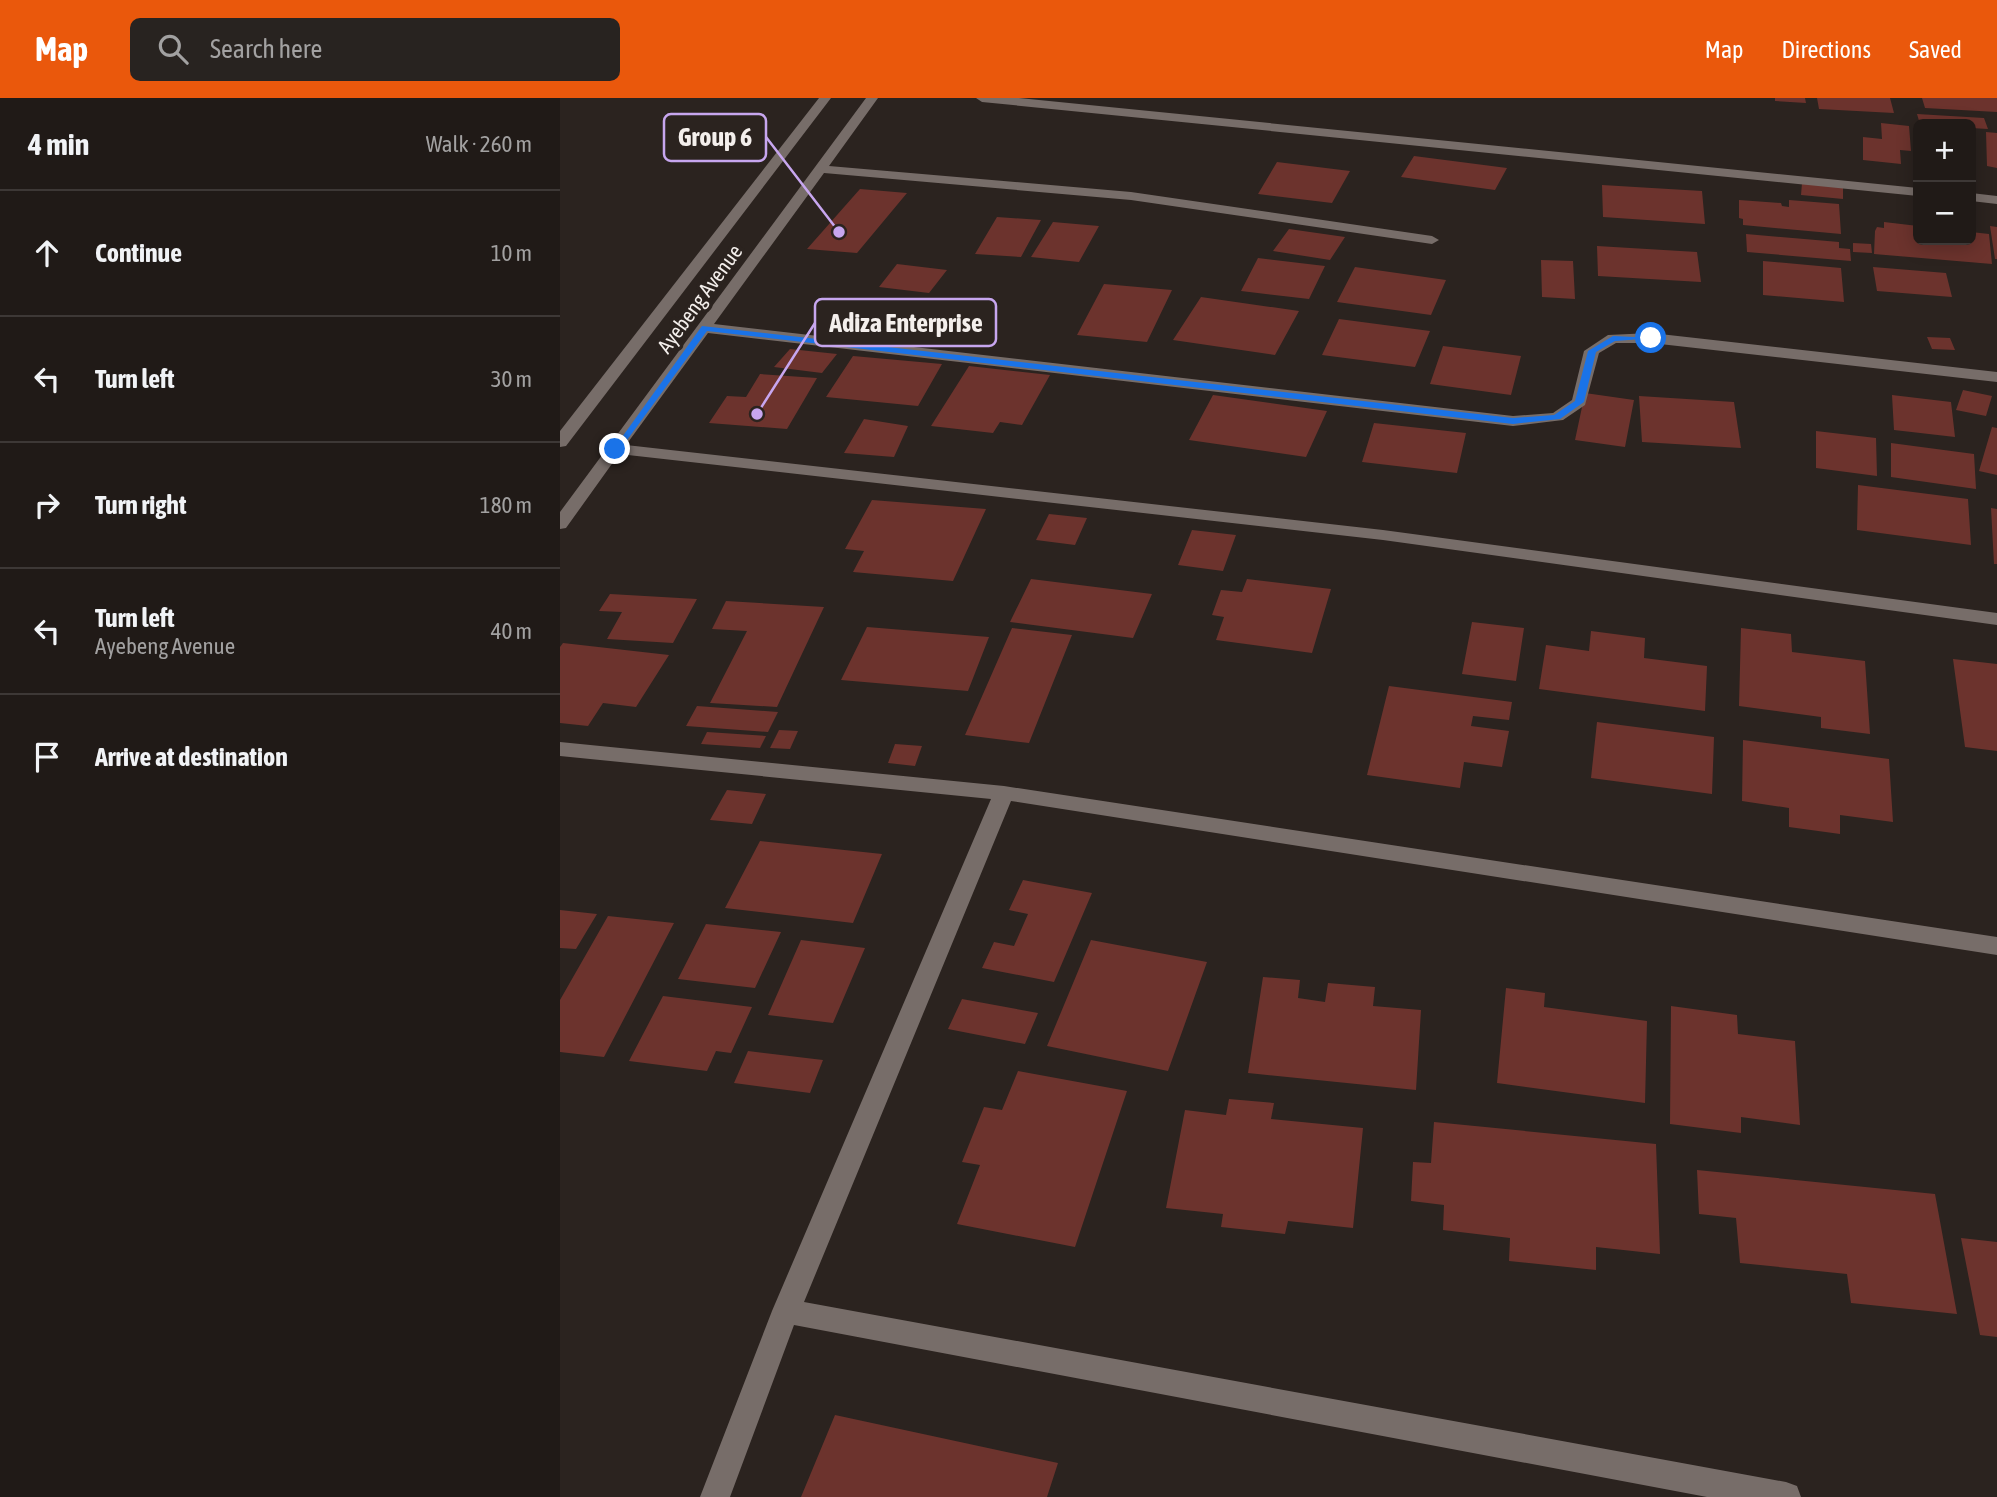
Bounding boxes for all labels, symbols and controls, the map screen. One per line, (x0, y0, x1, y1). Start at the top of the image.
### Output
search box (130, 18, 620, 81)
text: Map (35, 30, 88, 68)
icon: search (154, 30, 192, 68)
text: Search here (210, 34, 322, 64)
text: Map (1705, 36, 1743, 63)
text: Directions (1781, 36, 1871, 63)
text: Saved (1909, 36, 1962, 63)
callout: Group 6 (664, 114, 766, 161)
map controls (1913, 119, 1976, 245)
button: + (1913, 119, 1976, 182)
text: Group 6 (678, 122, 752, 152)
text: 4 min (28, 127, 89, 161)
text: Walk · 260 m (426, 131, 532, 157)
button: − (1913, 182, 1976, 245)
icon: ahead (28, 234, 66, 272)
text: Continue (95, 238, 182, 268)
text: 10 m (491, 240, 532, 266)
street label: Ayebeng Avenue (652, 240, 747, 357)
callout: Adiza Enterprise (815, 299, 996, 346)
text: Adiza Enterprise (828, 308, 983, 338)
route start (1635, 322, 1666, 353)
icon: left (28, 360, 66, 398)
text: Turn left (95, 364, 175, 394)
text: 30 m (491, 366, 532, 392)
route end (599, 433, 630, 464)
icon: right (28, 486, 66, 524)
text: Turn right (95, 490, 186, 520)
text: 180 m (480, 492, 532, 518)
text: Turn left (95, 603, 175, 633)
icon: left (28, 612, 66, 650)
text: 40 m (491, 618, 532, 644)
text: Ayebeng Avenue (95, 633, 235, 659)
icon: arrive (28, 738, 66, 776)
text: Arrive at destination (95, 742, 288, 772)

